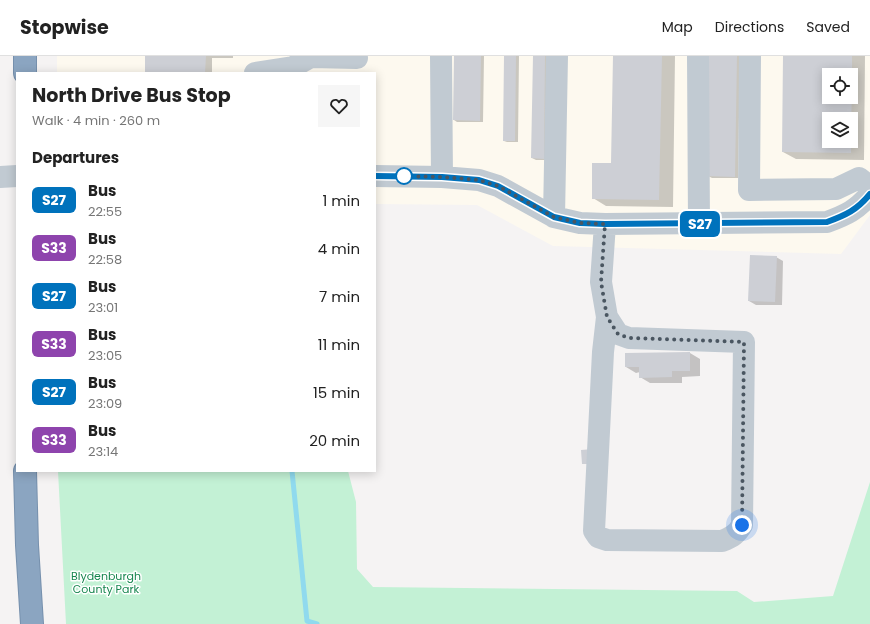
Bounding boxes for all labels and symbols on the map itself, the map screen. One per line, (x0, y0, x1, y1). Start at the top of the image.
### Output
unlabelled marker (395, 167, 413, 185)
line badge: S27 (677, 211, 723, 237)
your location (732, 515, 752, 535)
park label: Blydenburgh County Park (71, 568, 141, 597)

